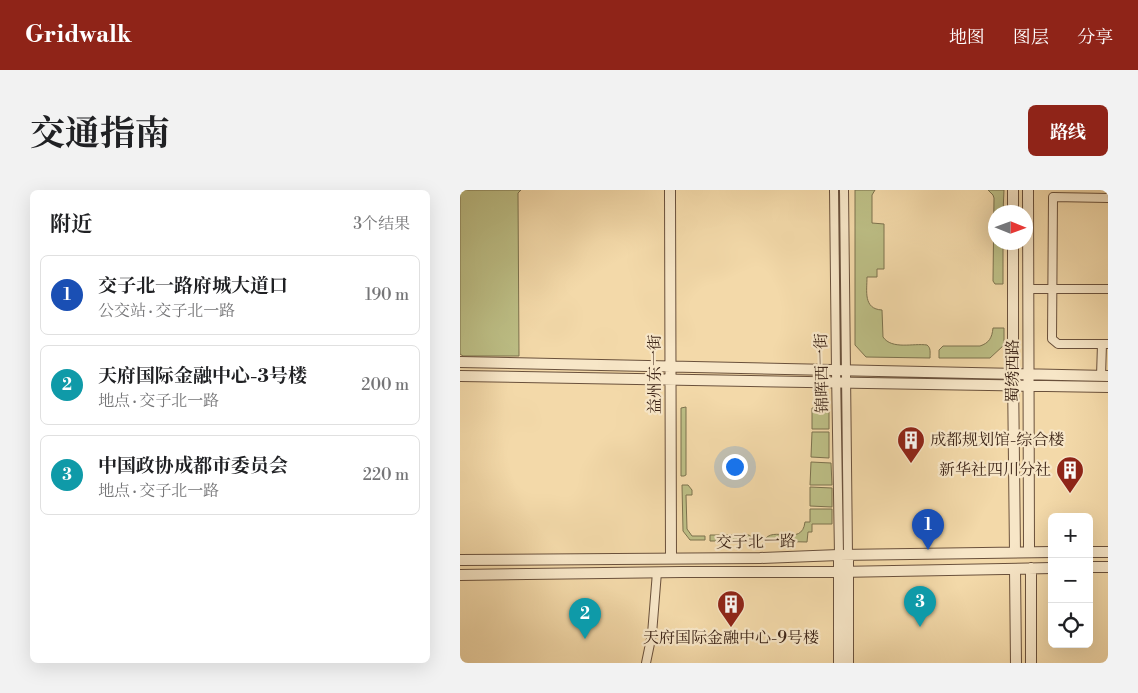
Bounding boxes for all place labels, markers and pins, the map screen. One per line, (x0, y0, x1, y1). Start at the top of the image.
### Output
building icon: 成都规划馆-综合楼 (896, 425, 926, 464)
place label: 成都规划馆-综合楼 (930, 430, 1064, 450)
building icon: 新华社四川分社 (1055, 455, 1085, 494)
place label: 新华社四川分社 (939, 460, 1051, 480)
pin: 1 (912, 509, 944, 550)
pin: 3 (904, 586, 936, 627)
building icon: 天府国际金融中心-9号楼 (716, 589, 746, 628)
pin: 2 (569, 598, 601, 639)
place label: 天府国际金融中心-9号楼 (643, 628, 819, 648)

